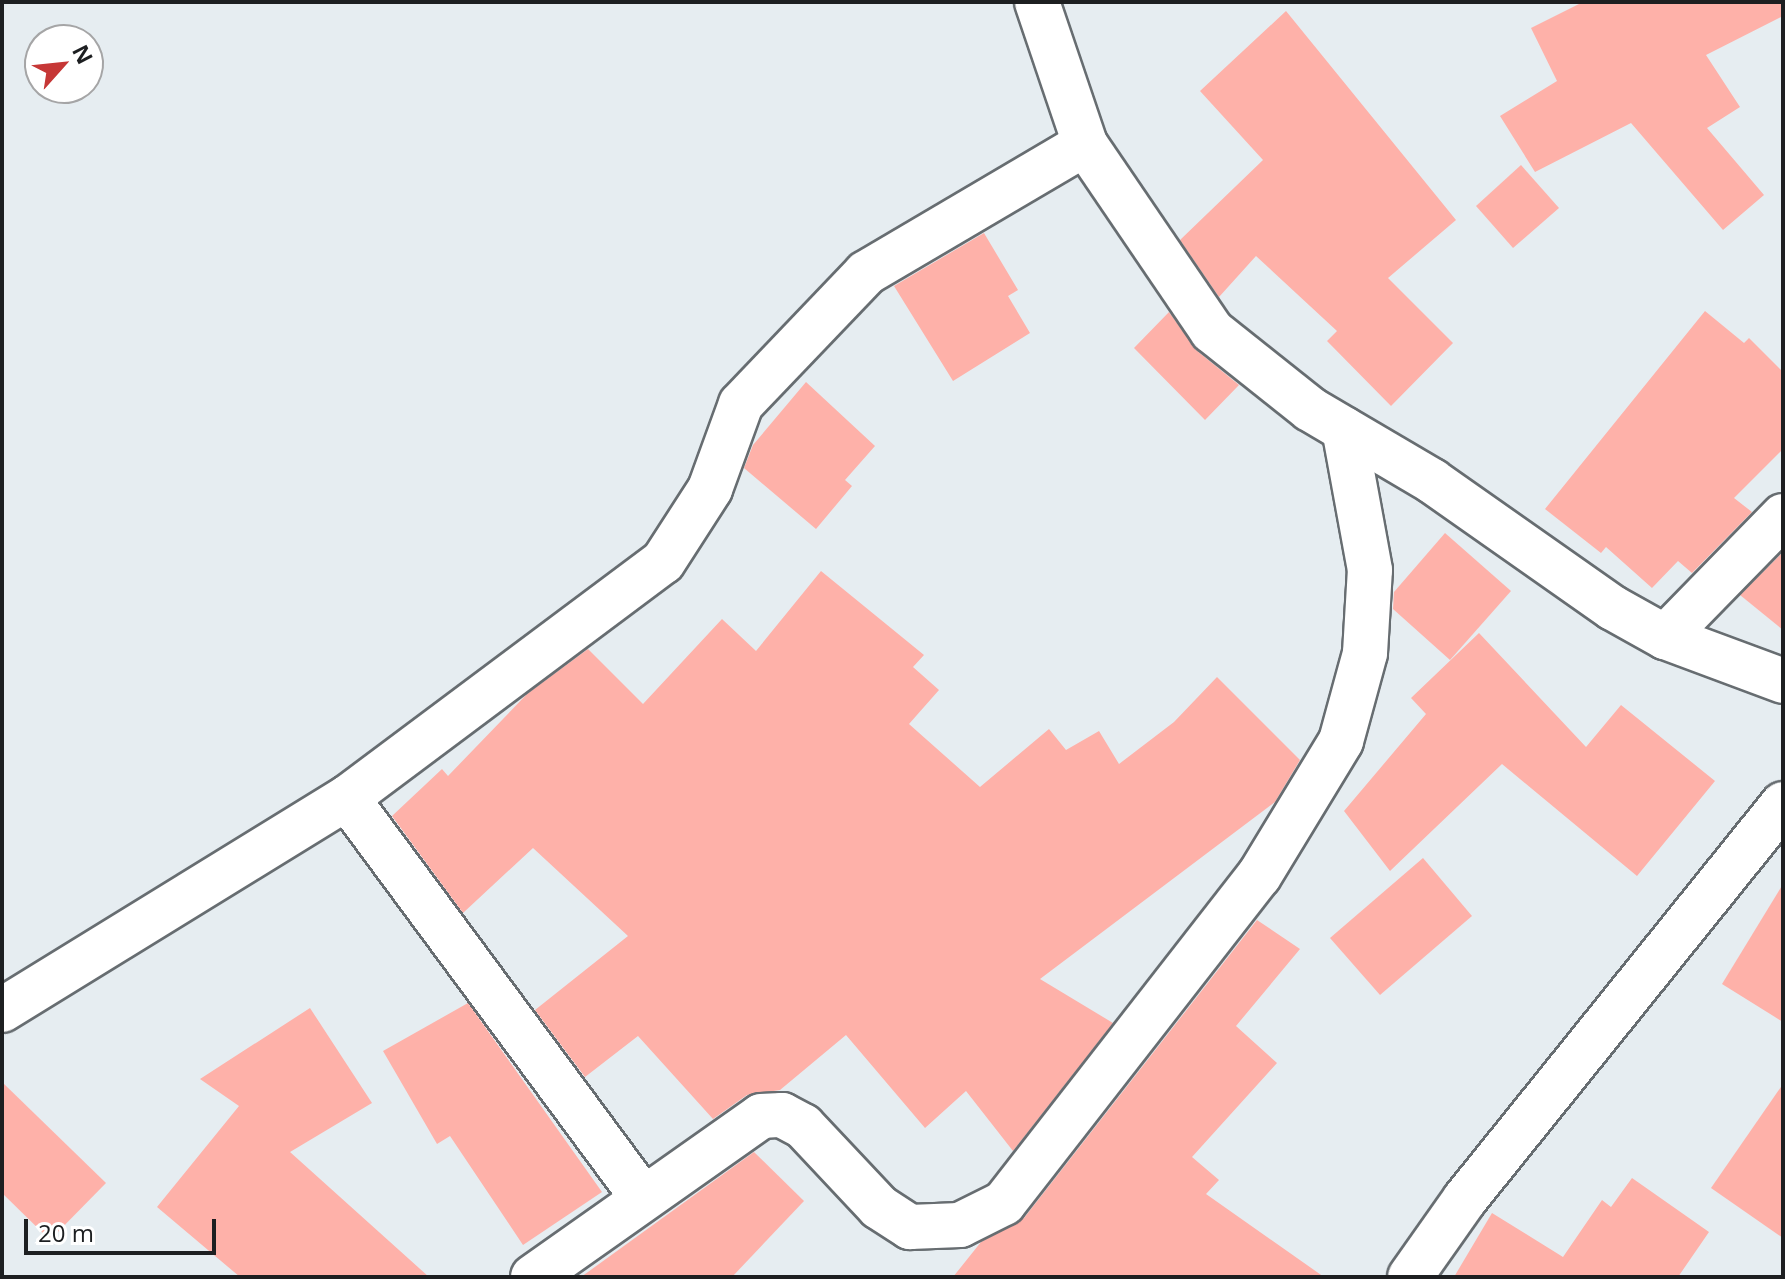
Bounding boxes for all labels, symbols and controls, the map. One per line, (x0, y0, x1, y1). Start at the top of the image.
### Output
north arrow (24, 24, 104, 104)
text: N (66, 39, 101, 69)
scale bar (28, 1203, 220, 1253)
text: 20 m (38, 1216, 94, 1249)

